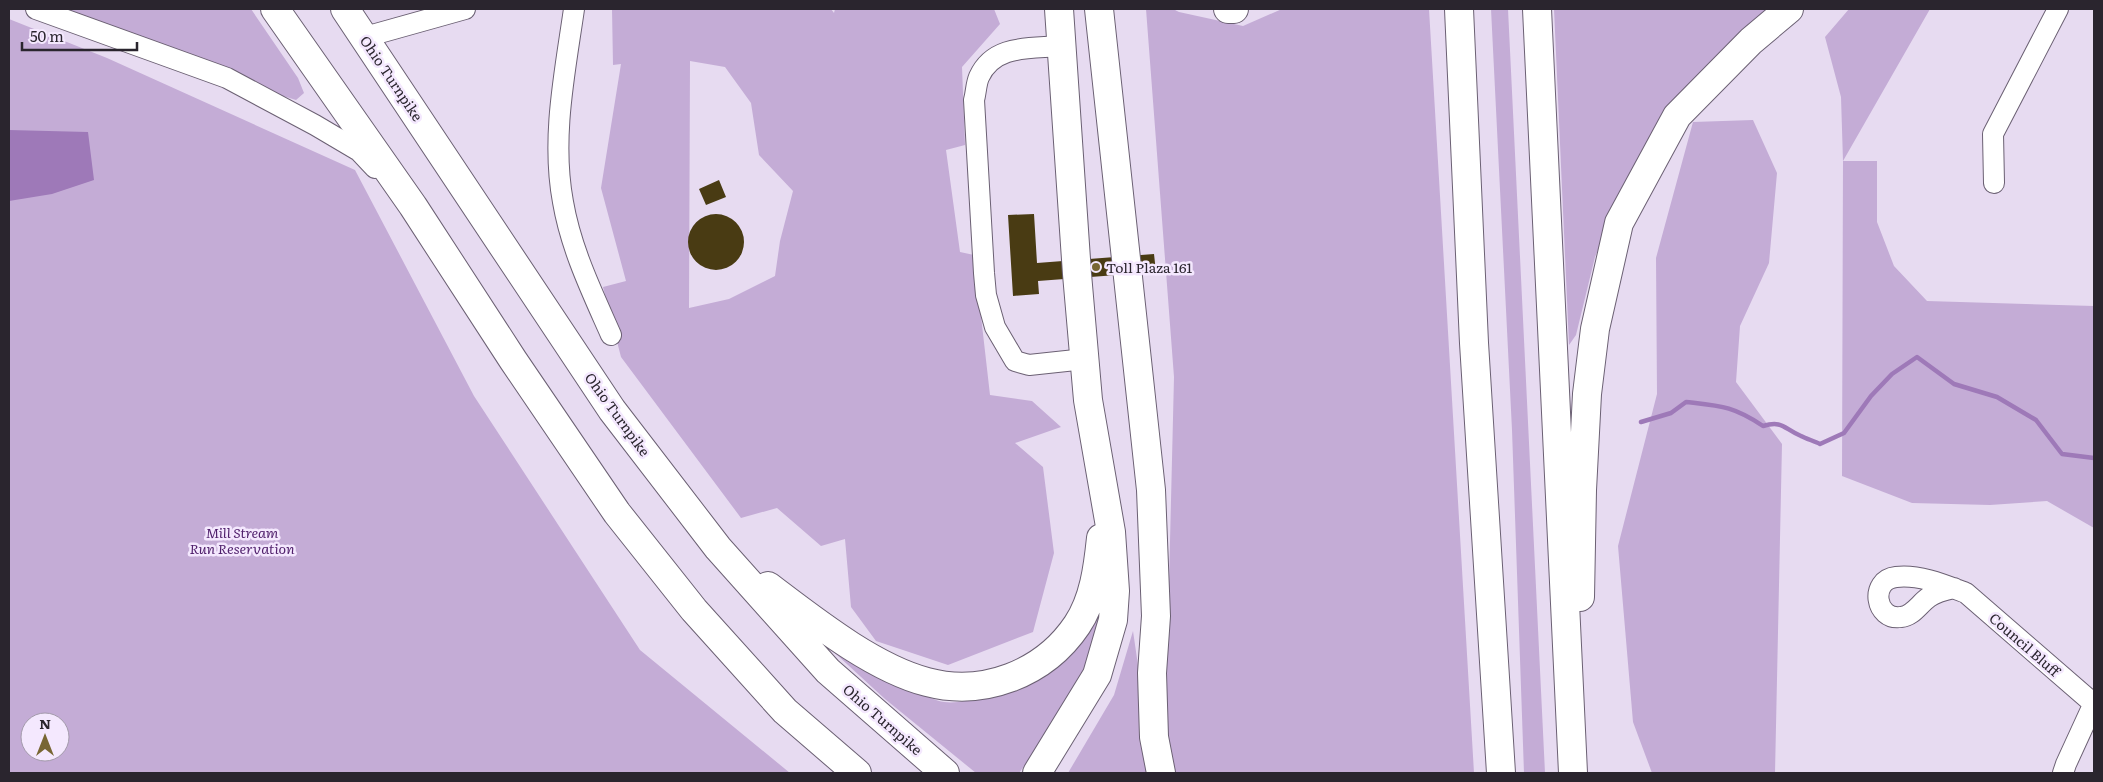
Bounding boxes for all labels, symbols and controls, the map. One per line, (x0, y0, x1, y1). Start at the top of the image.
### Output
scale bar (22, 20, 138, 52)
text: 50 m (30, 24, 64, 47)
street label: Ohio Turnpike (356, 31, 428, 125)
place label: Toll Plaza 161 (1106, 257, 1193, 277)
marker: Toll Plaza 161 (1090, 261, 1102, 273)
street label: Ohio Turnpike (581, 368, 655, 460)
park label: Mill Stream Run Reservation (189, 522, 295, 558)
street label: Council Bluff (1985, 608, 2065, 681)
street label: Ohio Turnpike (839, 679, 927, 759)
north arrow (20, 712, 70, 762)
text: N (39, 713, 51, 733)

